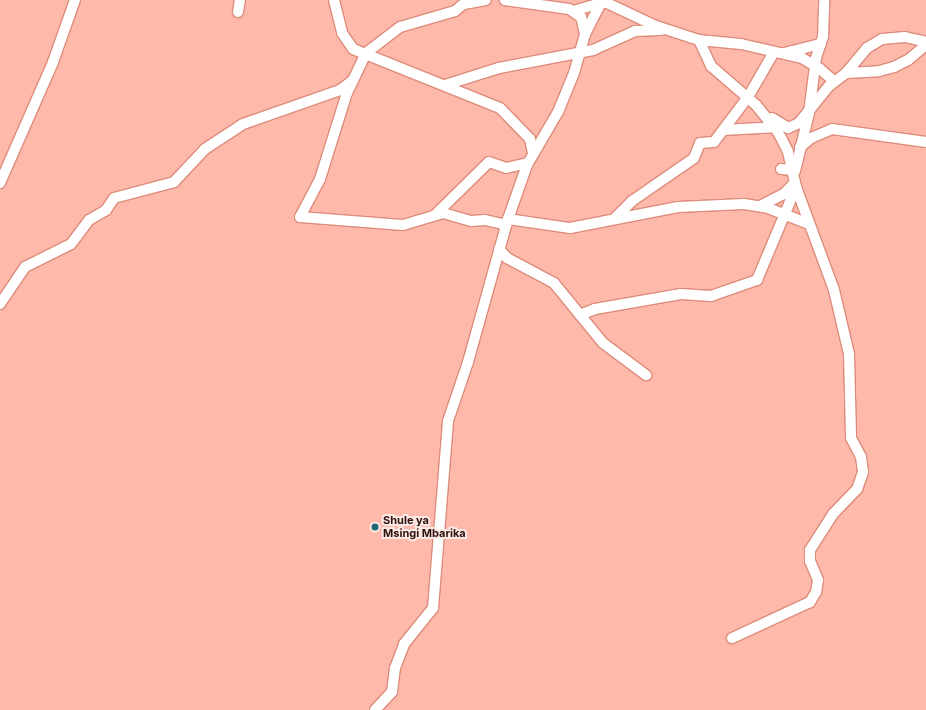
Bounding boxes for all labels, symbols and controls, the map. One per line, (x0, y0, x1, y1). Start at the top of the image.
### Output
place label: Shule ya Msingi Mbarika (383, 514, 466, 540)
marker: Shule ya Msingi Mbarika (370, 522, 380, 532)

